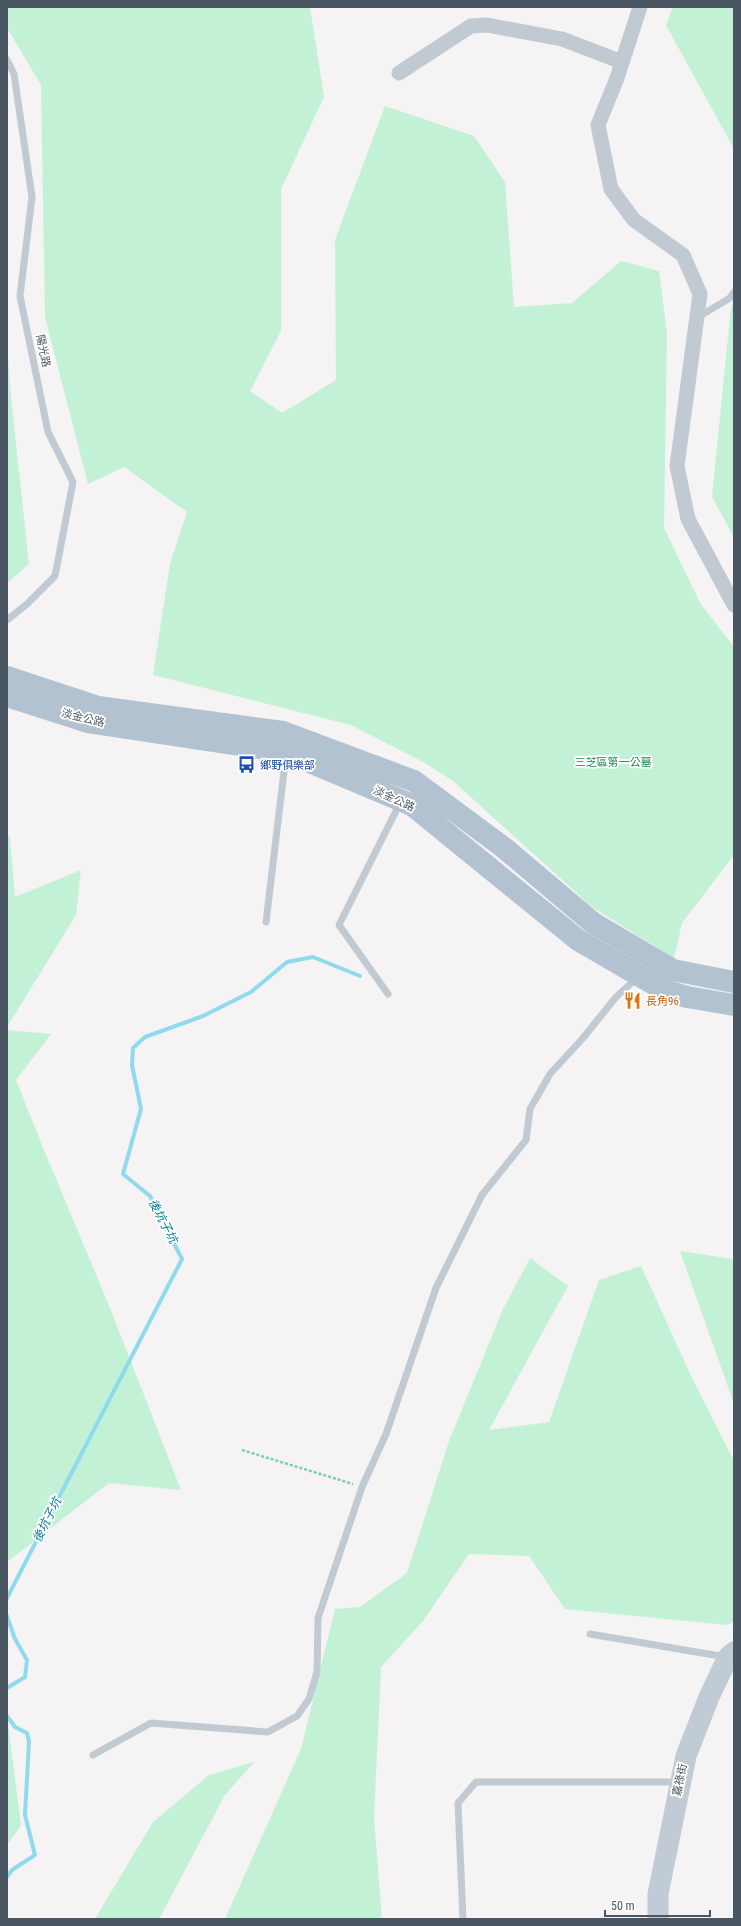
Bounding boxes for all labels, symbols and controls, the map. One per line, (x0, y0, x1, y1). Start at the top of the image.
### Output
street label: 陽光路 (33, 334, 53, 368)
street label: 淡金公路 (60, 706, 106, 730)
bus stop icon: 鄉野俱樂部 (237, 755, 257, 775)
park label: 三芝區第一公墓 (575, 756, 652, 769)
place label: 鄉野俱樂部 (260, 759, 315, 772)
street label: 淡金公路 (371, 784, 417, 814)
restaurant icon: 長角96 (623, 991, 643, 1011)
place label: 長角96 (646, 995, 679, 1008)
water label: 後坑子坑 (146, 1197, 181, 1247)
water label: 後坑子坑 (30, 1494, 65, 1545)
street label: 嘉祿街 (670, 1763, 690, 1797)
scale bar (605, 1892, 710, 1918)
text: 50 m (611, 1899, 635, 1913)

